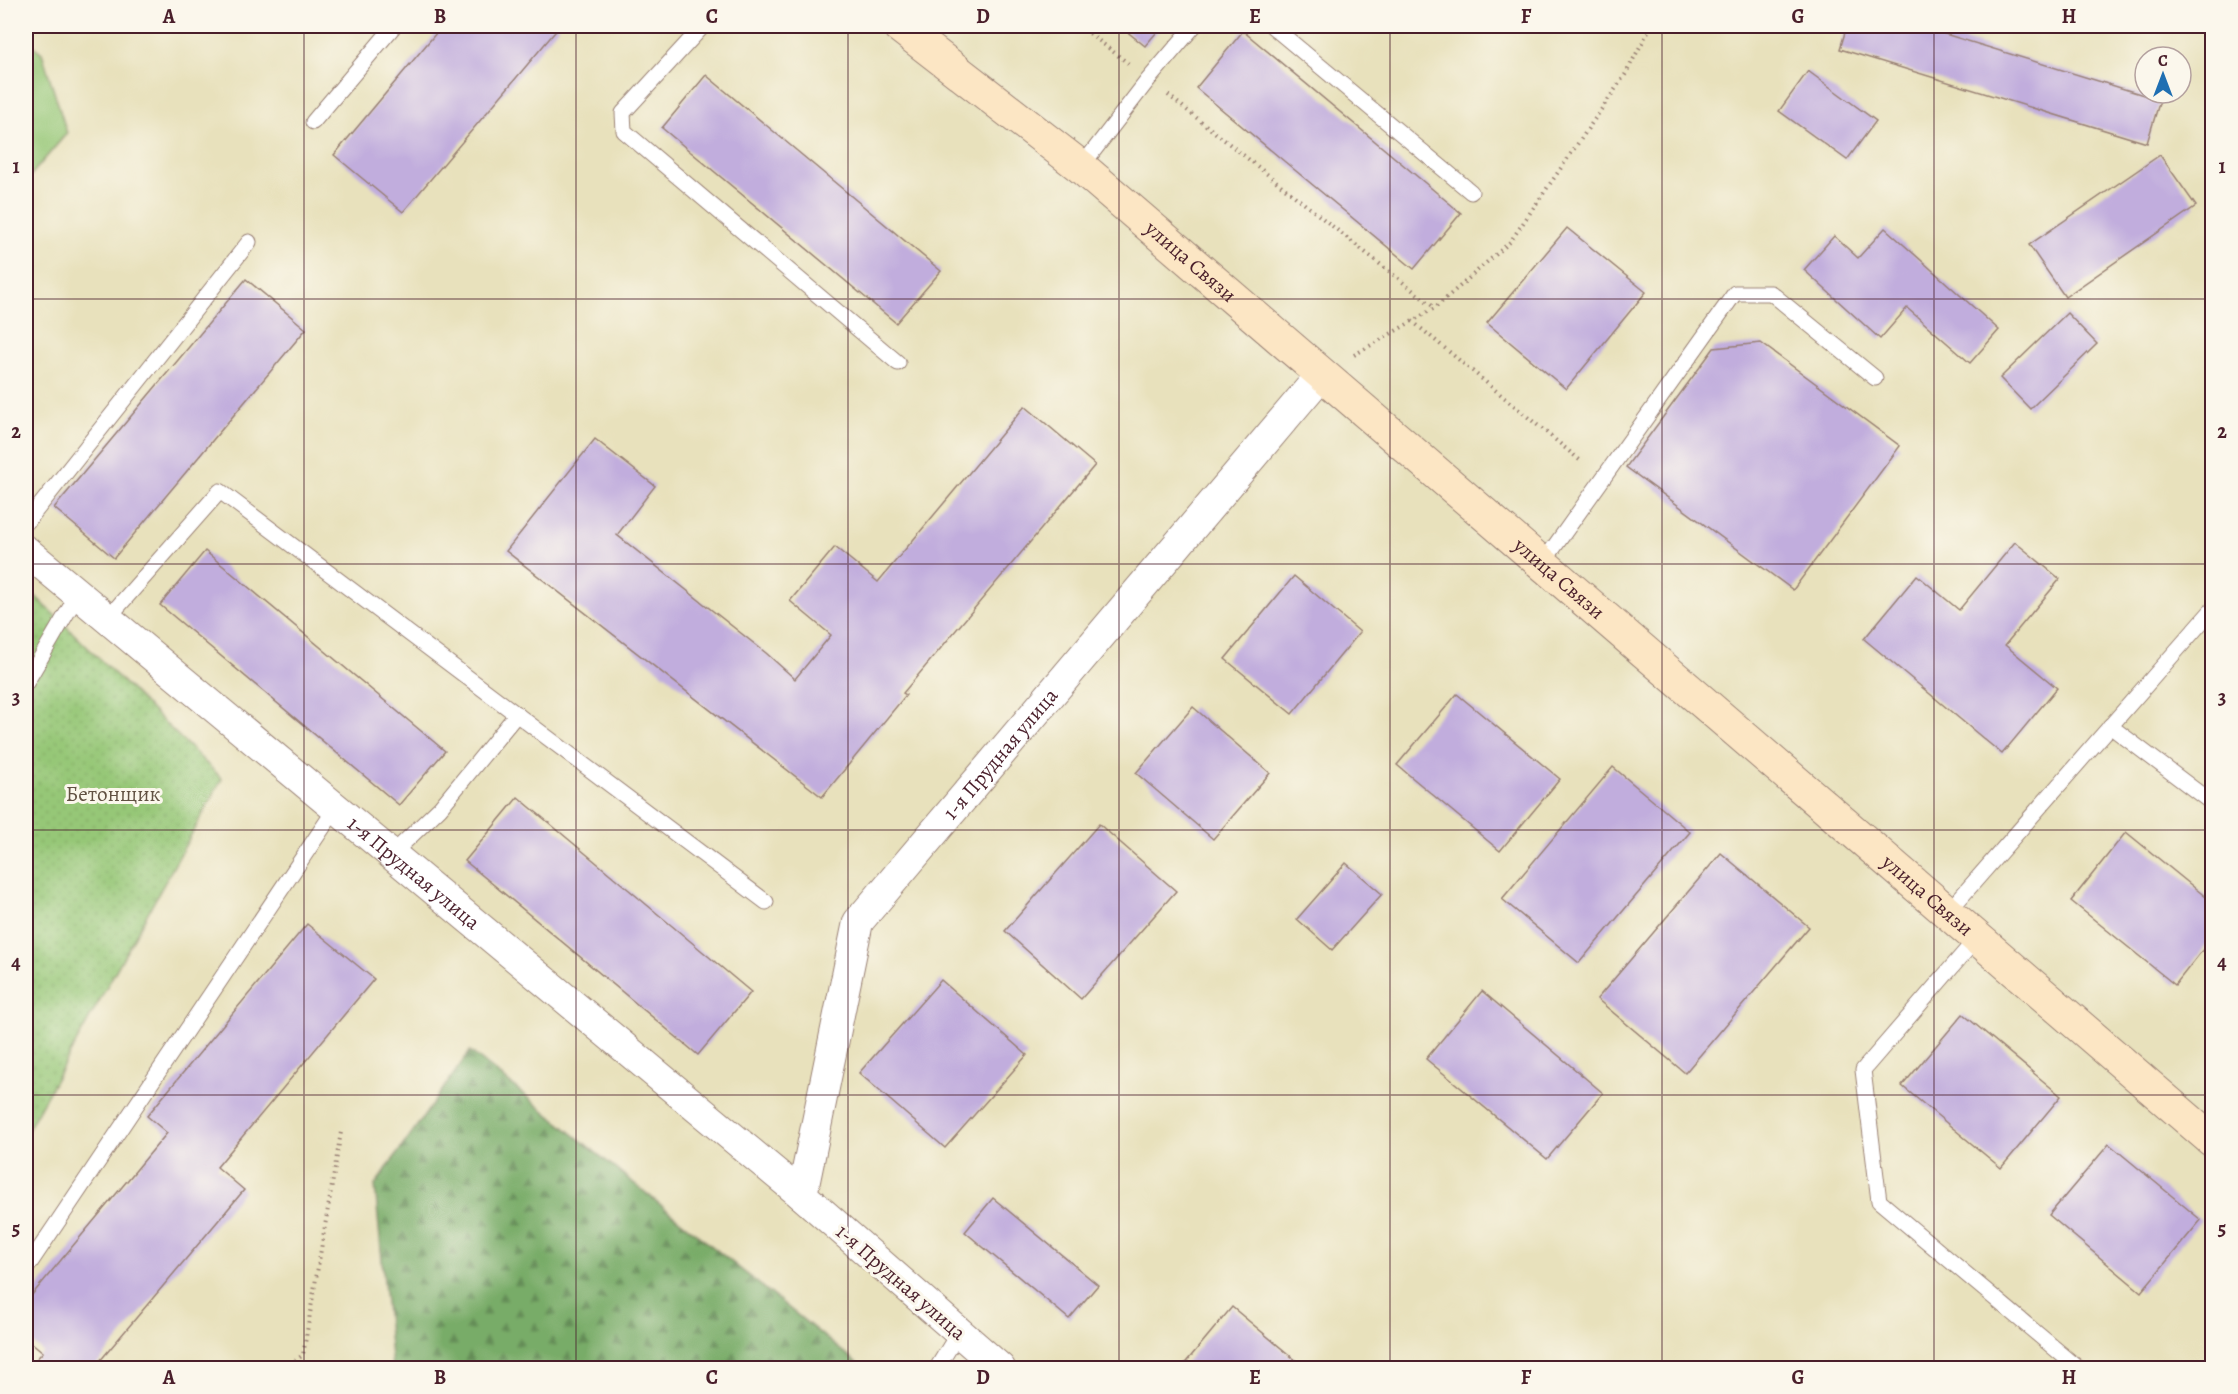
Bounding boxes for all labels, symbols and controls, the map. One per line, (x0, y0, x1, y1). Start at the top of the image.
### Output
text: A (162, 3, 176, 30)
text: B (434, 3, 446, 30)
text: C (706, 3, 718, 30)
text: D (976, 3, 990, 30)
text: E (1249, 3, 1261, 30)
text: F (1521, 3, 1532, 30)
text: G (1791, 3, 1805, 30)
text: H (2062, 3, 2077, 30)
north arrow (2133, 45, 2193, 105)
text: С (2158, 50, 2168, 72)
text: 1 (12, 153, 20, 180)
text: 1 (2218, 153, 2226, 180)
street label: улица Связи (1138, 214, 1242, 309)
text: 2 (11, 418, 21, 445)
text: 2 (2217, 418, 2227, 445)
street label: улица Связи (1507, 531, 1611, 626)
street label: 1-я Прудная улица (937, 682, 1064, 826)
text: 3 (12, 684, 20, 711)
text: 3 (2218, 684, 2226, 711)
park label: Бетонщик (66, 780, 160, 808)
street label: 1-я Прудная улица (342, 810, 486, 936)
street label: улица Связи (1875, 848, 1979, 942)
text: 4 (11, 949, 21, 976)
text: 4 (2217, 949, 2227, 976)
text: 5 (12, 1215, 20, 1242)
text: 5 (2218, 1215, 2226, 1242)
street label: 1-я Прудная улица (830, 1218, 972, 1347)
text: A (162, 1364, 176, 1391)
text: B (434, 1364, 446, 1391)
text: C (706, 1364, 718, 1391)
text: D (976, 1364, 990, 1391)
text: E (1249, 1364, 1261, 1391)
text: F (1521, 1364, 1532, 1391)
text: G (1791, 1364, 1805, 1391)
text: H (2062, 1364, 2077, 1391)

